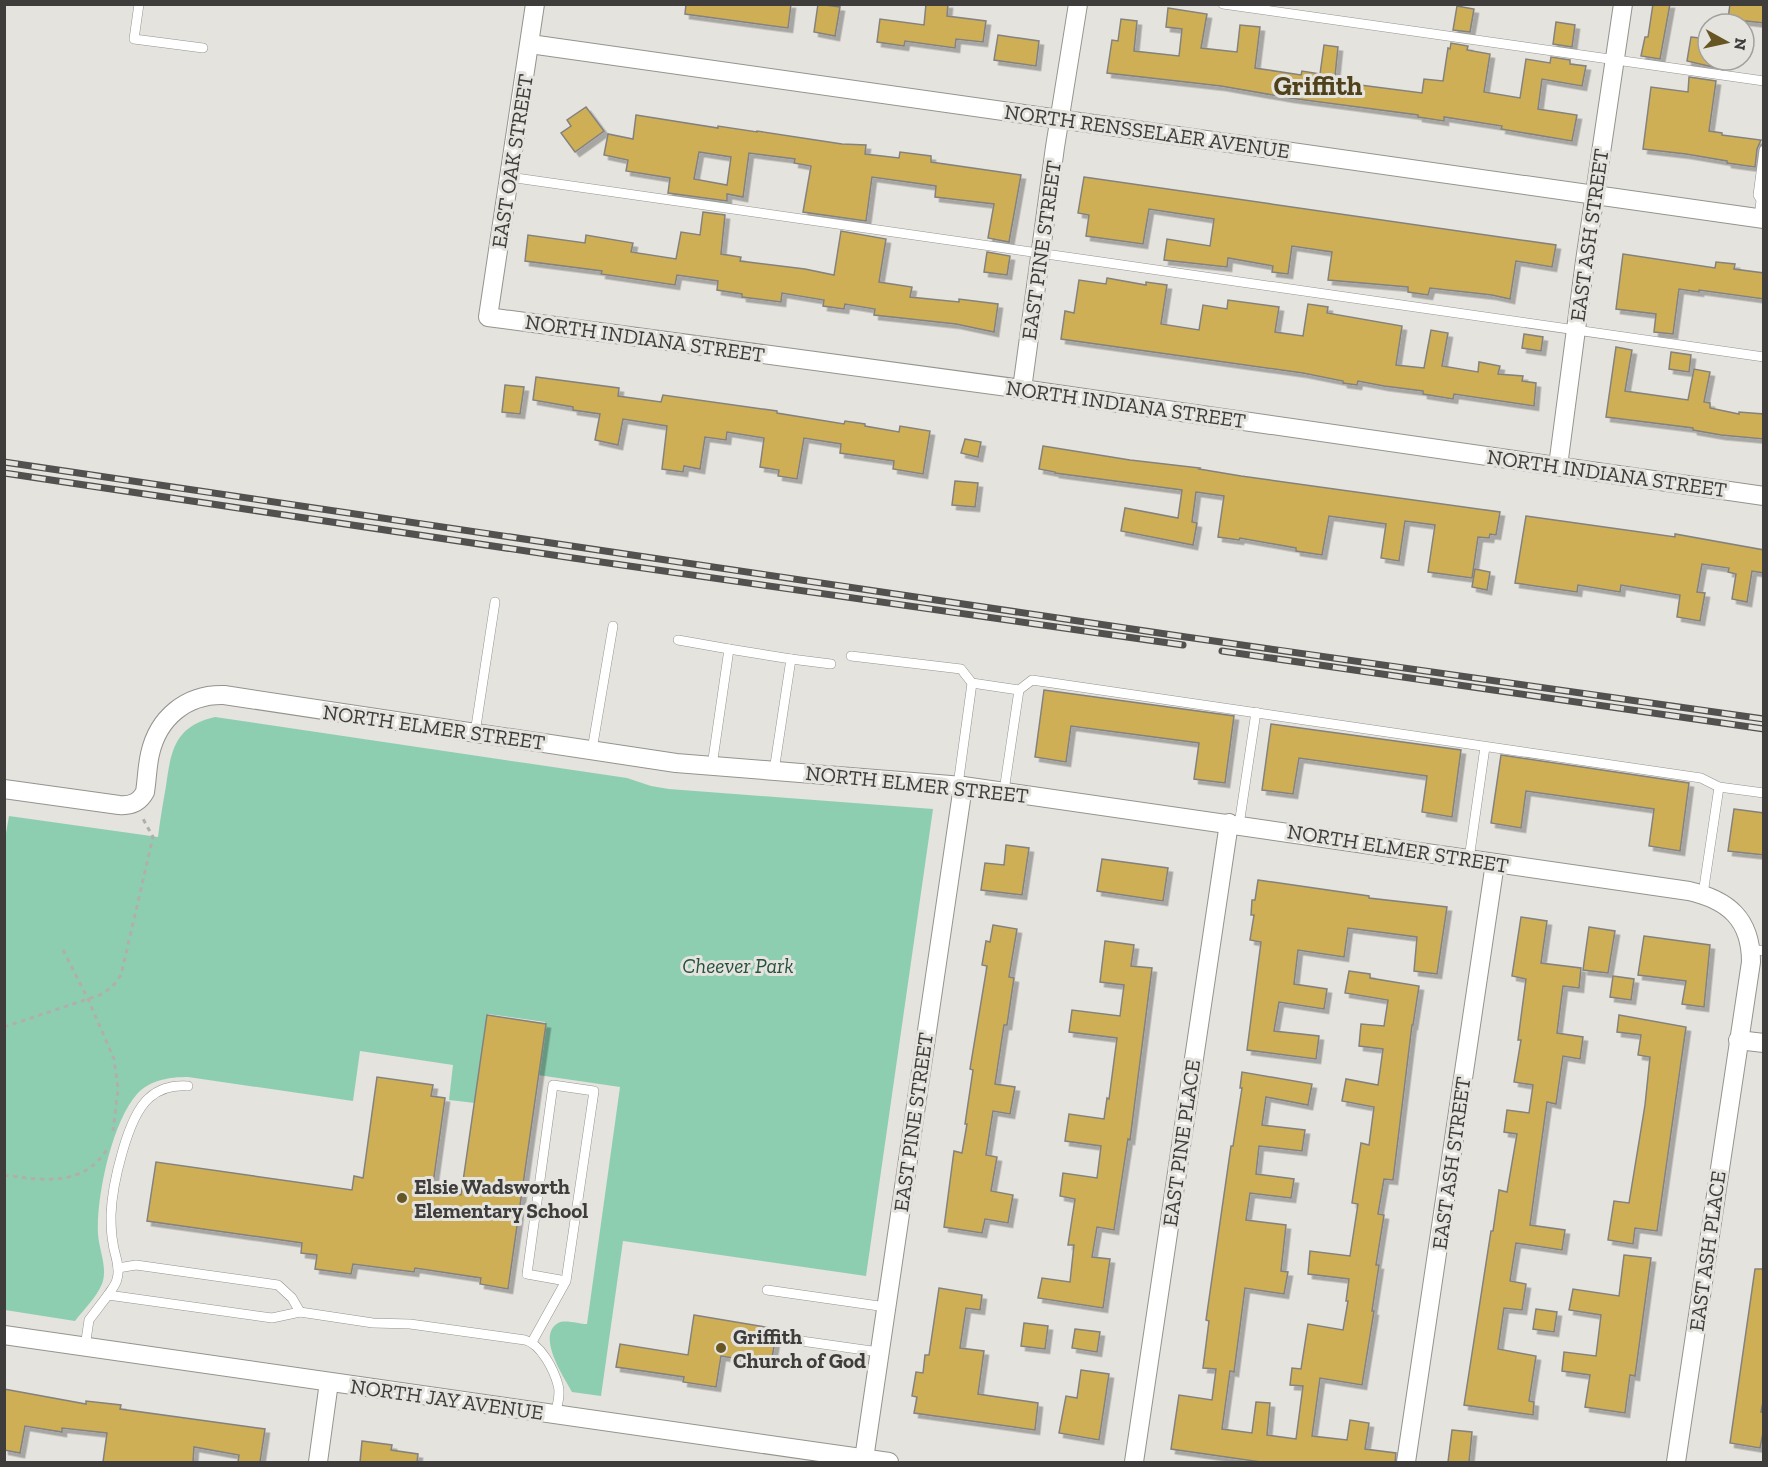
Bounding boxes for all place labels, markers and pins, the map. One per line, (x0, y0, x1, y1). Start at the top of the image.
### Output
place label: Elsie Wadsworth Elementary School (414, 1174, 588, 1223)
marker: Elsie Wadsworth Elementary School (395, 1191, 409, 1205)
place label: Griffith Church of God (733, 1324, 866, 1373)
marker: Griffith Church of God (714, 1341, 728, 1355)

